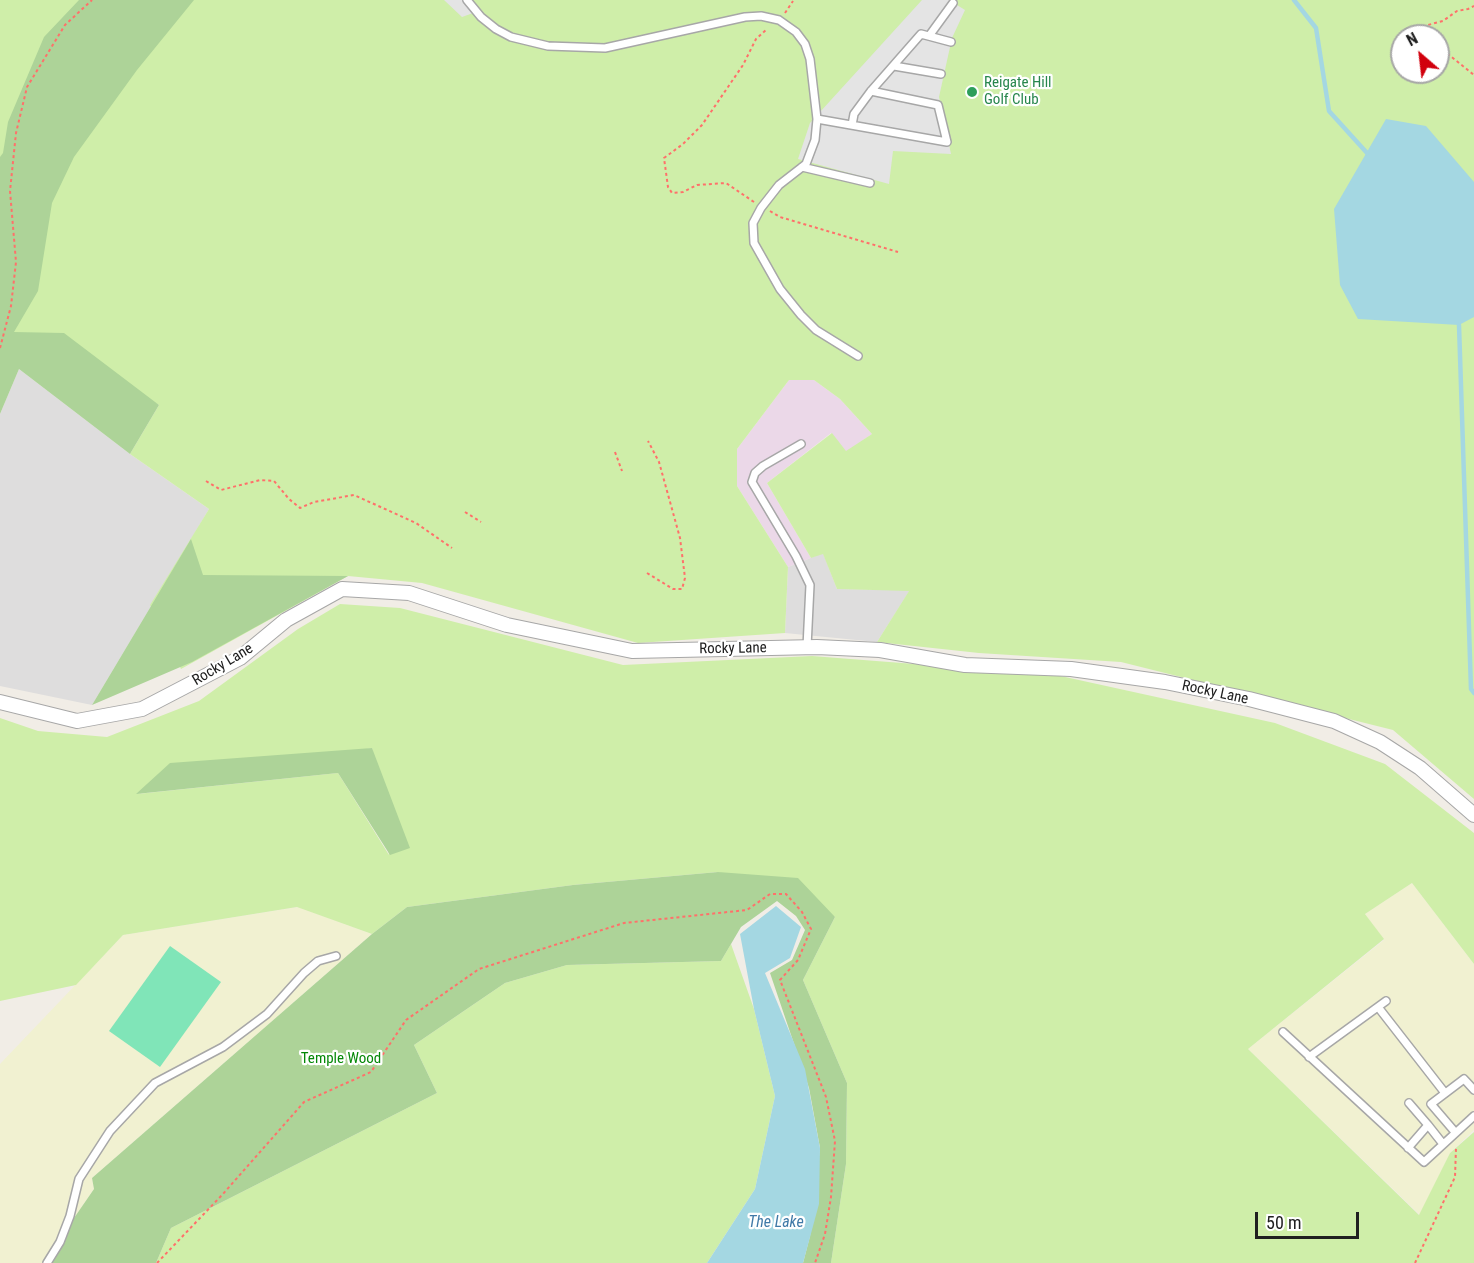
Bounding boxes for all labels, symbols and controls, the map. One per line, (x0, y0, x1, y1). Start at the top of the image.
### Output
north arrow (1390, 24, 1450, 84)
text: N (1403, 29, 1421, 50)
place label: Reigate Hill Golf Club (984, 74, 1052, 109)
marker: Reigate Hill Golf Club (965, 85, 979, 99)
street label: Rocky Lane (699, 639, 767, 659)
street label: Rocky Lane (189, 640, 257, 690)
street label: Rocky Lane (1180, 677, 1250, 709)
park label: Temple Wood (301, 1050, 381, 1068)
scale bar (1258, 1200, 1362, 1238)
text: 50 m (1266, 1212, 1301, 1233)
water label: The Lake (748, 1213, 804, 1233)

